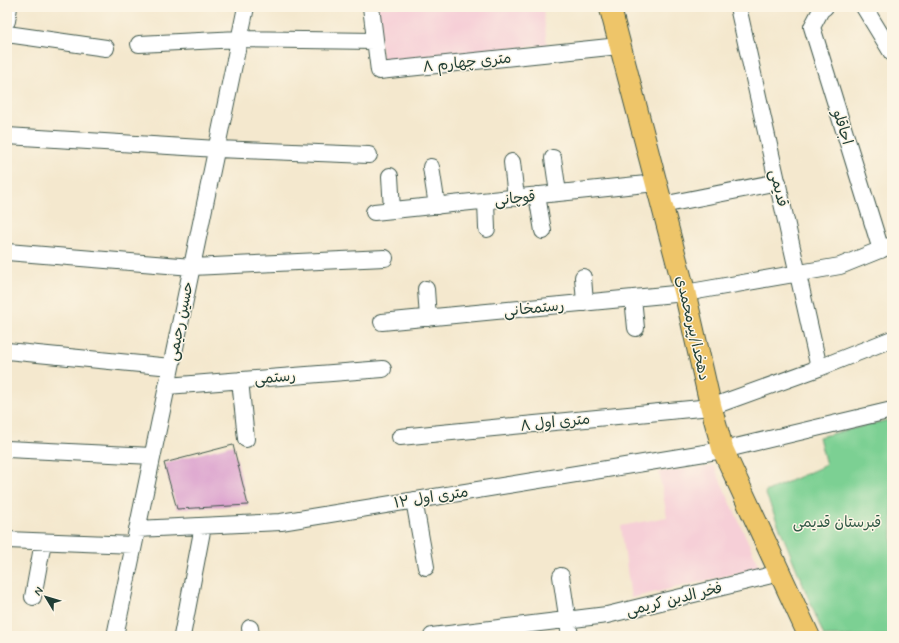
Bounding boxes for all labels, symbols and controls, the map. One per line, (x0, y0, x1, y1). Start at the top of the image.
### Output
street label: ۸ متری چهارم (422, 48, 512, 78)
street label: اجاقلو (827, 106, 857, 147)
street label: قدیمی (764, 167, 792, 209)
street label: قوچانی (494, 187, 537, 211)
street label: دهخدا/پیرمحمدی (670, 274, 714, 383)
street label: حسین رحیمی (163, 280, 199, 363)
street label: رستمخانی (503, 296, 565, 322)
street label: رستمی (253, 366, 297, 390)
street label: ۸ متری اول (519, 409, 591, 437)
street label: ۱۲ متری اول (392, 482, 470, 514)
park label: قبرستان قدیمى (793, 513, 881, 533)
north arrow (26, 577, 66, 617)
street label: فخر الدین کریمی (624, 578, 724, 622)
text: N (31, 584, 47, 599)

